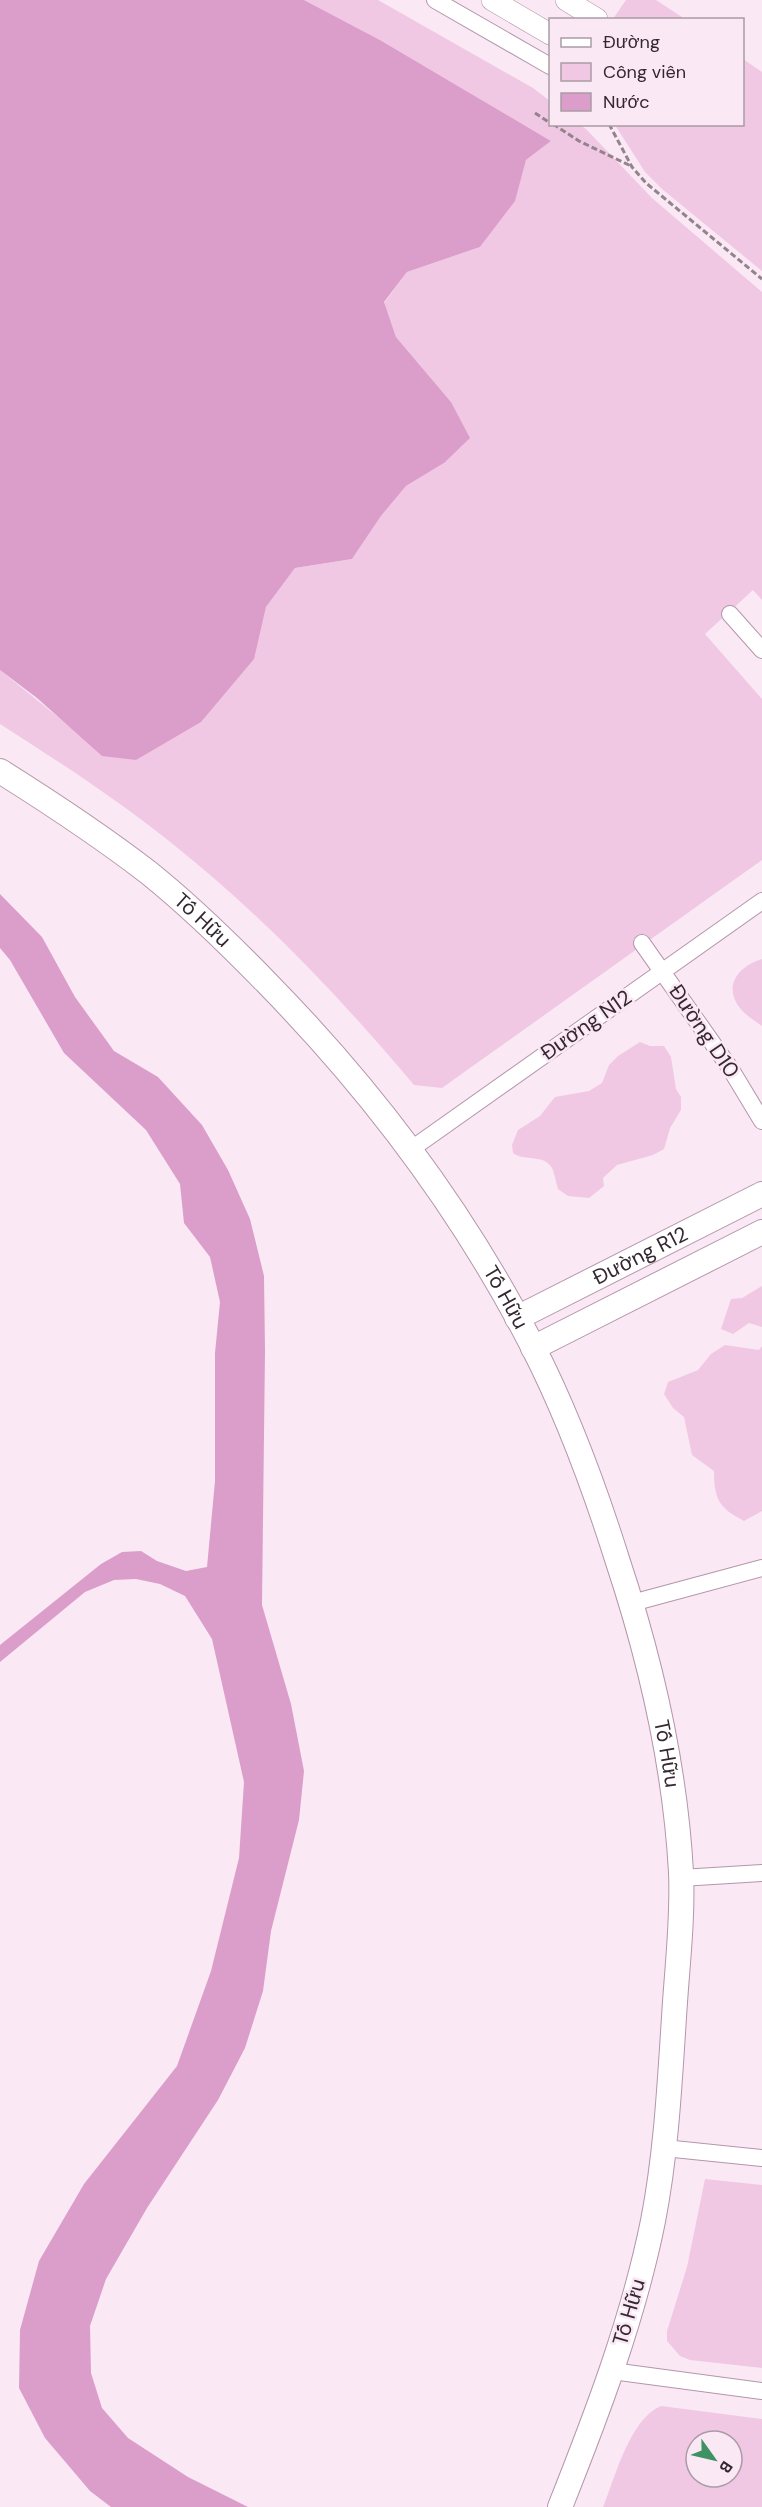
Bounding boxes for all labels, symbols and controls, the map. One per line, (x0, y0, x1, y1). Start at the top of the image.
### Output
legend (549, 18, 744, 126)
text: Đường (603, 30, 660, 54)
text: Công viên (603, 60, 686, 84)
text: Nước (603, 90, 650, 114)
street label: Tố Hữu (168, 886, 237, 954)
street label: Đường D10 (662, 979, 746, 1083)
street label: Đường N12 (535, 983, 637, 1067)
street label: Đường R12 (588, 1220, 693, 1291)
street label: Tố Hữu (477, 1261, 535, 1334)
street label: Tố Hữu (647, 1717, 686, 1789)
street label: Tố Hữu (606, 2275, 652, 2349)
north arrow (684, 2429, 744, 2489)
text: B (714, 2457, 738, 2477)

